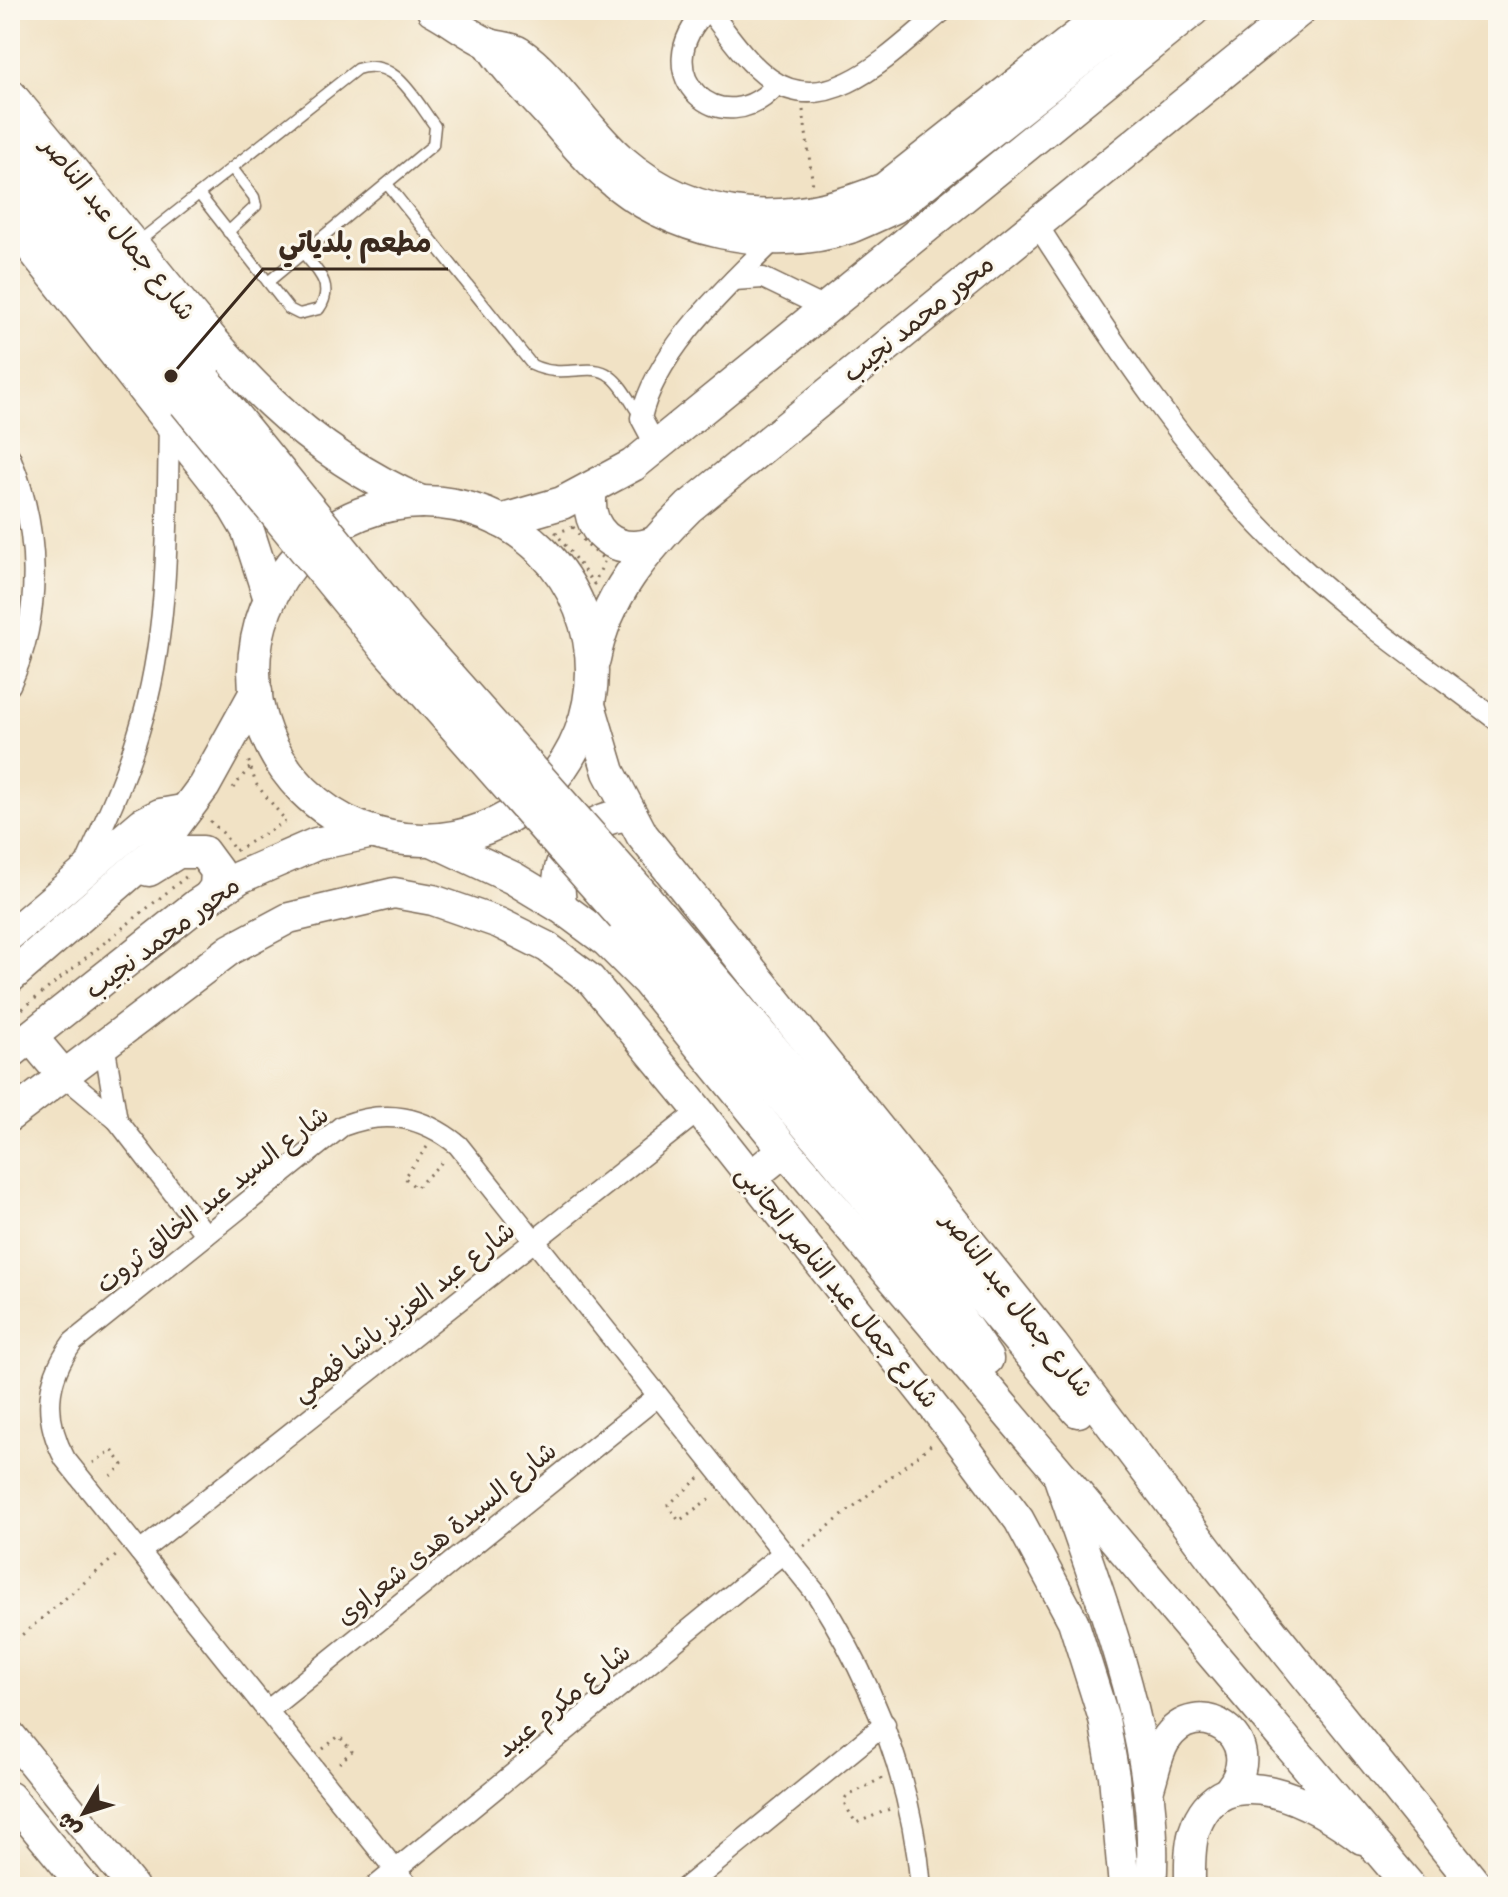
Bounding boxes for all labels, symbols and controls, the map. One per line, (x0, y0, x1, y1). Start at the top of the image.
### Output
street label: شارع جمال عبد الناصر (32, 128, 203, 328)
callout: مطعم بلدياتي (263, 217, 448, 269)
text: مطعم بلدياتي (278, 225, 432, 268)
street label: محور محمد نجيب (836, 247, 1000, 389)
street label: محور محمد نجيب (78, 868, 246, 1006)
street label: شارع السيد عبد الخالق ثروت (89, 1098, 336, 1302)
street label: شارع جمال عبد الناصر الجانبى (728, 1157, 946, 1416)
street label: شارع جمال عبد الناصر (932, 1203, 1101, 1405)
street label: شارع عبد العزيز باشا فهمي (285, 1214, 525, 1414)
street label: شارع السيدة هدى شعراوى (329, 1434, 564, 1633)
street label: شارع مكرم عبيد (489, 1636, 639, 1767)
north arrow (44, 1773, 124, 1853)
text: ش (51, 1807, 87, 1843)

